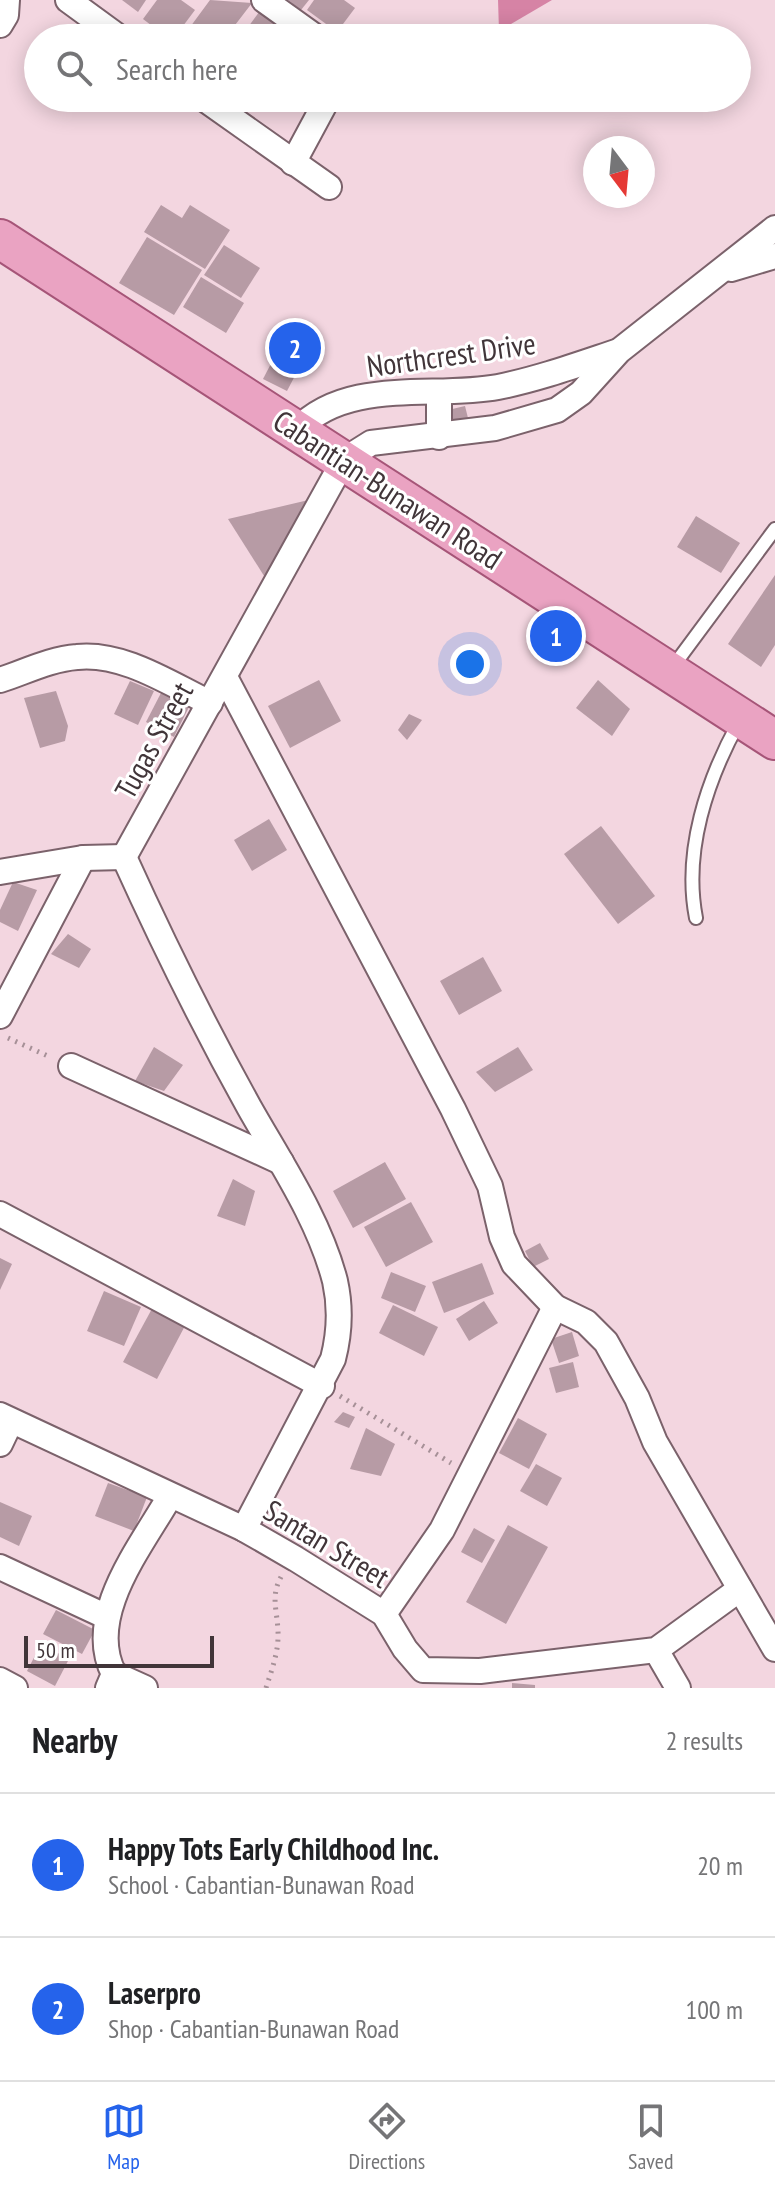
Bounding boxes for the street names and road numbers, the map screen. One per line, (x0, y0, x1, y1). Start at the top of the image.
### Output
street label: Northcrest Drive (364, 323, 538, 385)
street label: Cabantian-Bunawan Road (266, 400, 510, 578)
street label: Tugas Street (105, 674, 201, 805)
street label: Santan Street (257, 1490, 398, 1596)

